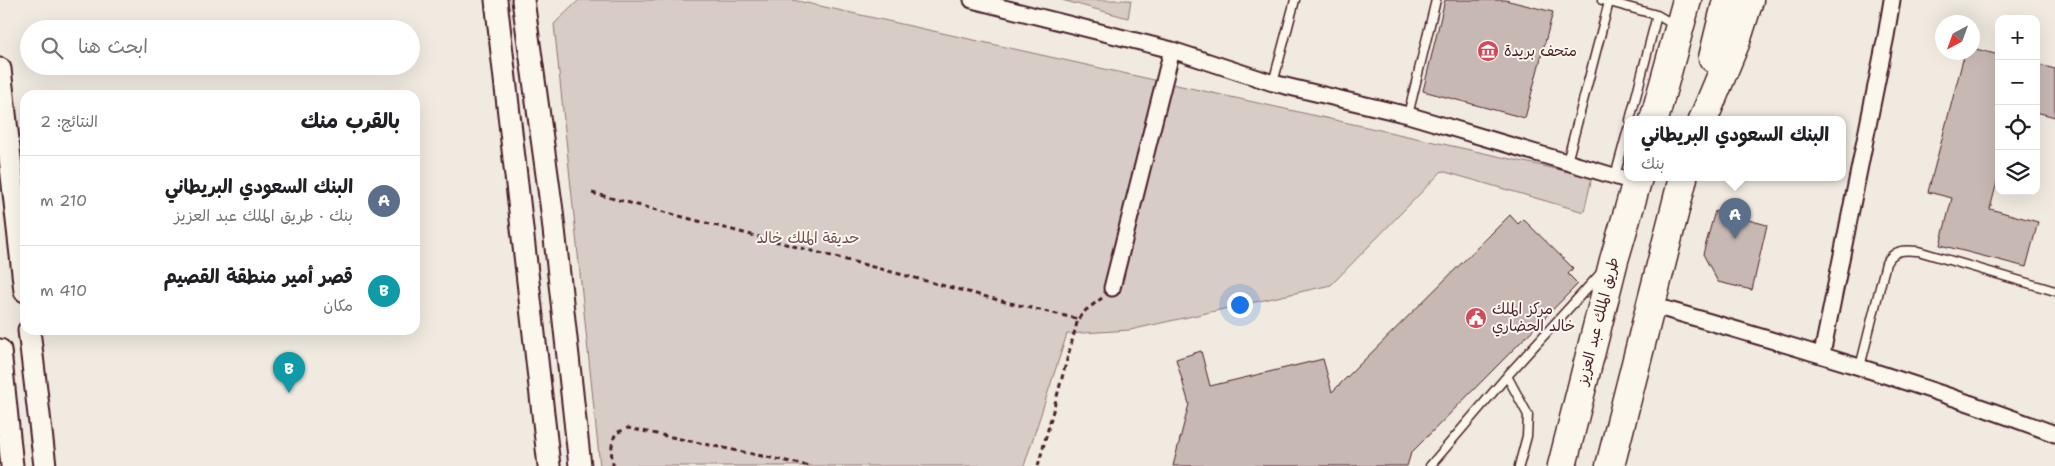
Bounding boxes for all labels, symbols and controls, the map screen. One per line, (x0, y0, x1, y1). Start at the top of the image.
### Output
north arrow (1935, 15, 1980, 60)
map controls (1995, 15, 2040, 195)
button: + (1995, 15, 2040, 60)
search box (20, 20, 420, 75)
icon: search (38, 34, 66, 62)
text: ابحث هنا (78, 34, 148, 59)
museum icon: متحف بريدة (1476, 39, 1500, 63)
place label: متحف بريدة (1504, 41, 1577, 61)
button: − (1995, 60, 2040, 105)
button: locate (1995, 105, 2040, 150)
text: بالقرب منك (301, 107, 400, 135)
text: النتائج: 2 (40, 111, 98, 132)
popup (1624, 116, 1846, 181)
text: البنك السعودي البريطاني (1641, 122, 1829, 147)
button: layers (1995, 150, 2040, 195)
text: بنك (1641, 153, 1665, 174)
text: البنك السعودي البريطاني (165, 174, 353, 199)
text: 210 m (40, 190, 87, 211)
text: A (378, 190, 390, 211)
pin: A (1719, 198, 1751, 239)
text: بنك · طريق الملك عبد العزيز (174, 205, 353, 226)
park label: حديقة الملك خالد (756, 228, 860, 248)
street label: طريق الملك عبد العزيز (1572, 255, 1624, 389)
text: قصر أمير منطقة القصيم (164, 264, 353, 289)
text: 410 m (40, 280, 87, 301)
text: B (379, 280, 389, 301)
your location (1227, 292, 1253, 318)
text: مكان (323, 295, 353, 316)
place label: مركز الملك خالد الحضاري (1492, 299, 1575, 337)
public building icon: مركز الملك خالد الحضاري (1464, 306, 1488, 330)
pin: B (273, 352, 305, 393)

